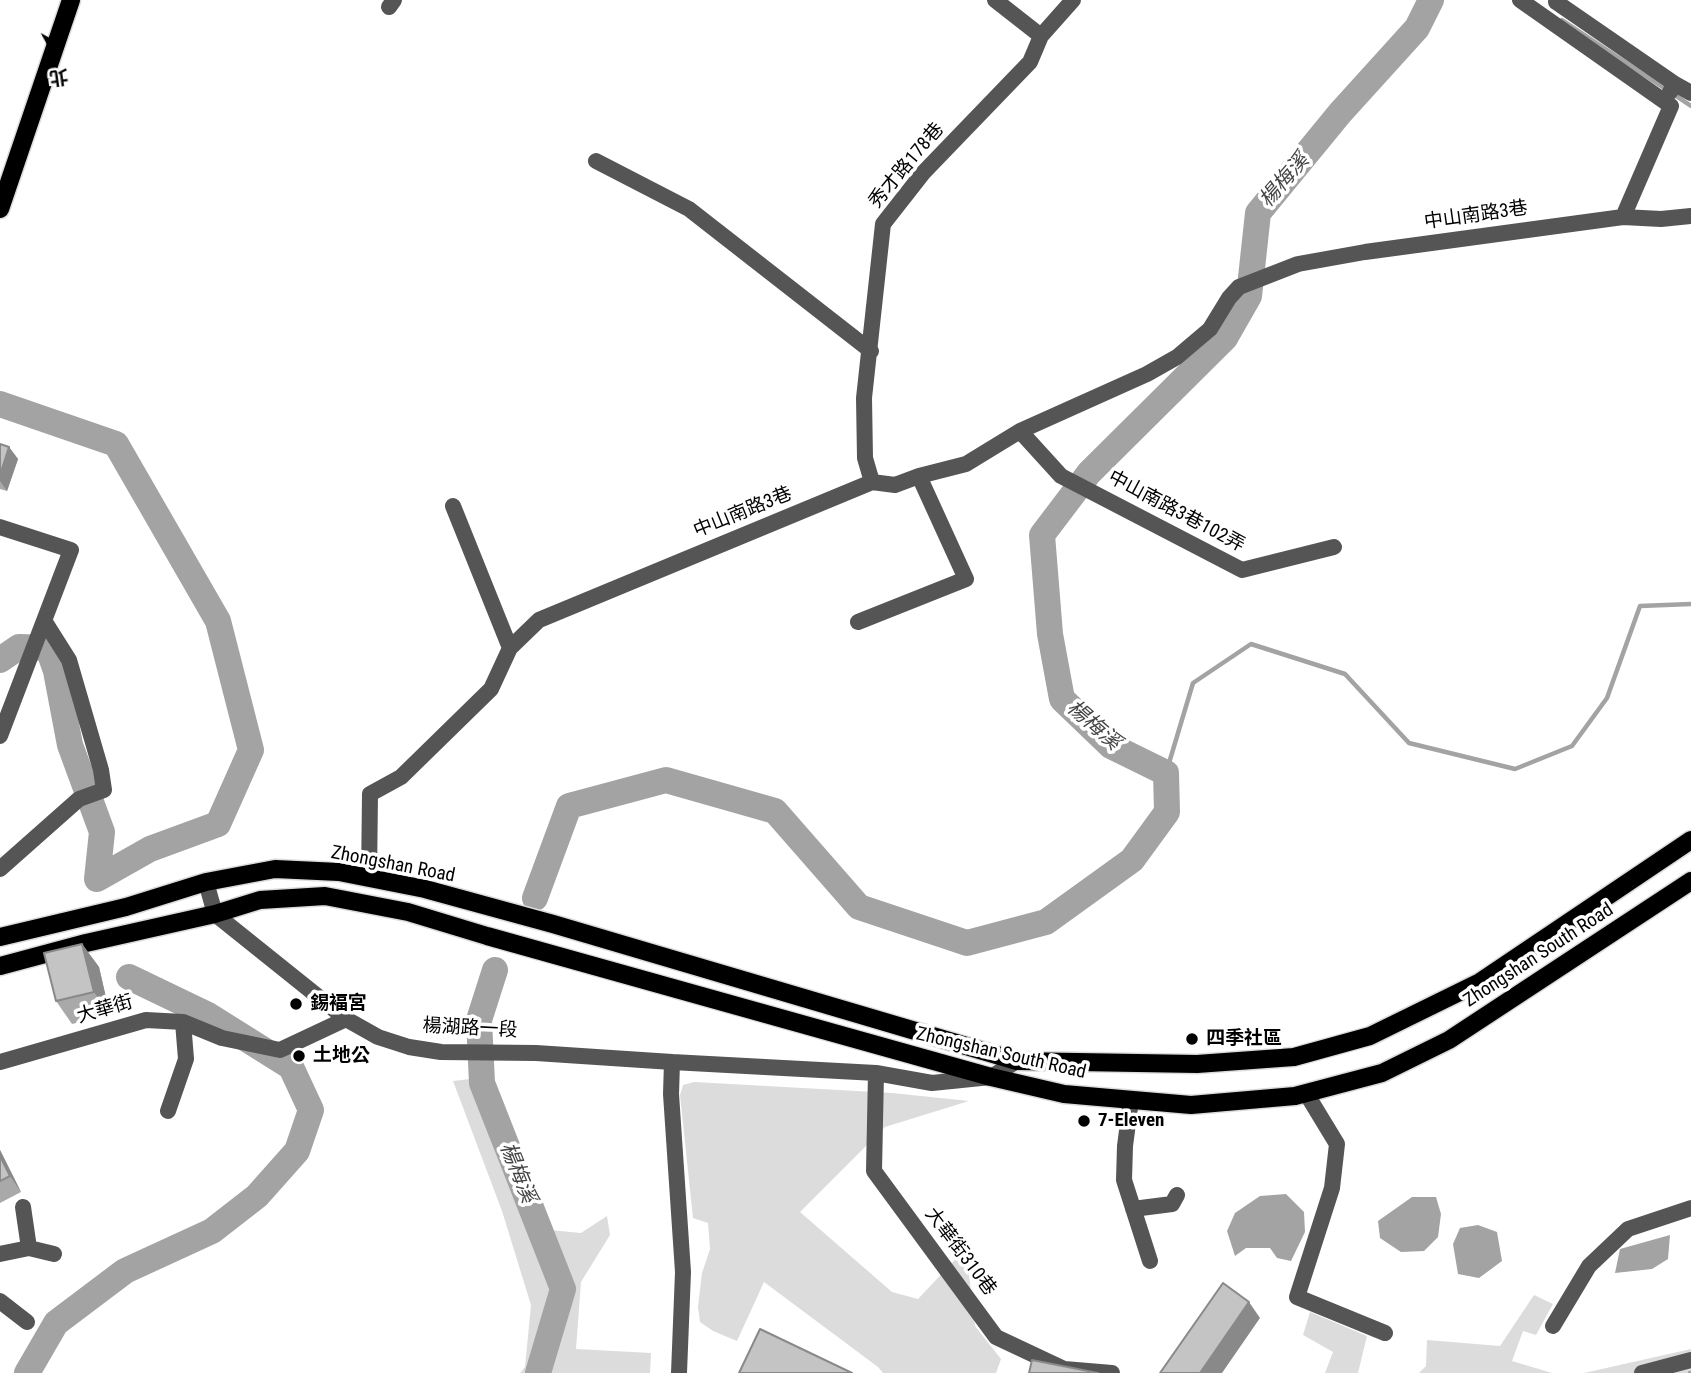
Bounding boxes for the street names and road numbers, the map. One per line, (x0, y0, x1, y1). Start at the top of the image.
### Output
street label: 秀才路178巷 (865, 119, 949, 213)
street label: 中山南路3巷 (1423, 197, 1529, 235)
street label: 中山南路3巷102弄 (1104, 466, 1248, 558)
street label: 中山南路3巷 (690, 483, 796, 543)
street label: Zhongshan Road (329, 842, 457, 888)
street label: Zhongshan South Road (1460, 899, 1618, 1013)
street label: 大華街 (74, 991, 136, 1029)
street label: 楊湖路一段 (422, 1015, 518, 1043)
street label: Zhongshan South Road (914, 1023, 1088, 1085)
street label: 大華街310巷 (920, 1204, 1000, 1300)

